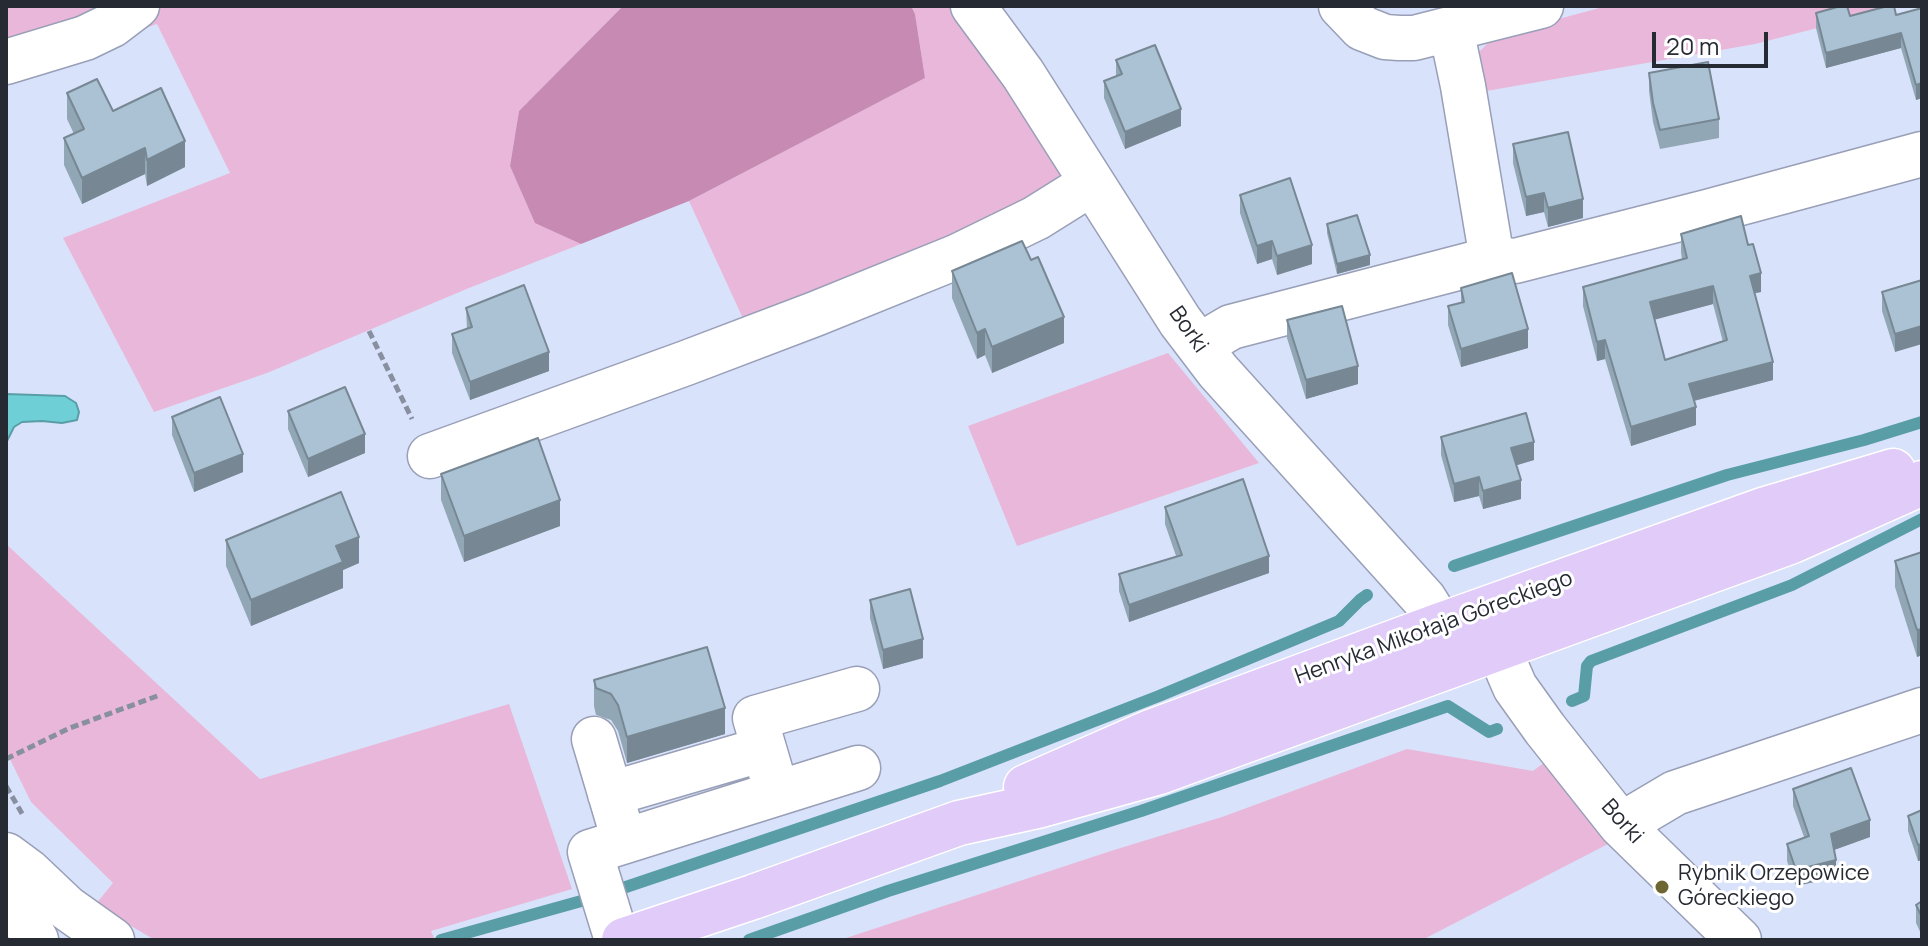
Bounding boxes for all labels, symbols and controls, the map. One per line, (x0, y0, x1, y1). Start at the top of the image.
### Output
scale bar (1656, 16, 1772, 66)
text: 20 m (1666, 29, 1719, 62)
street label: Borki (1163, 302, 1213, 358)
street label: Henryka Mikołaja Góreckiego (1292, 565, 1576, 691)
street label: Borki (1595, 794, 1649, 850)
place label: Rybnik Orzepowice Góreckiego (1678, 861, 1869, 912)
marker: Rybnik Orzepowice Góreckiego (1653, 878, 1671, 896)

